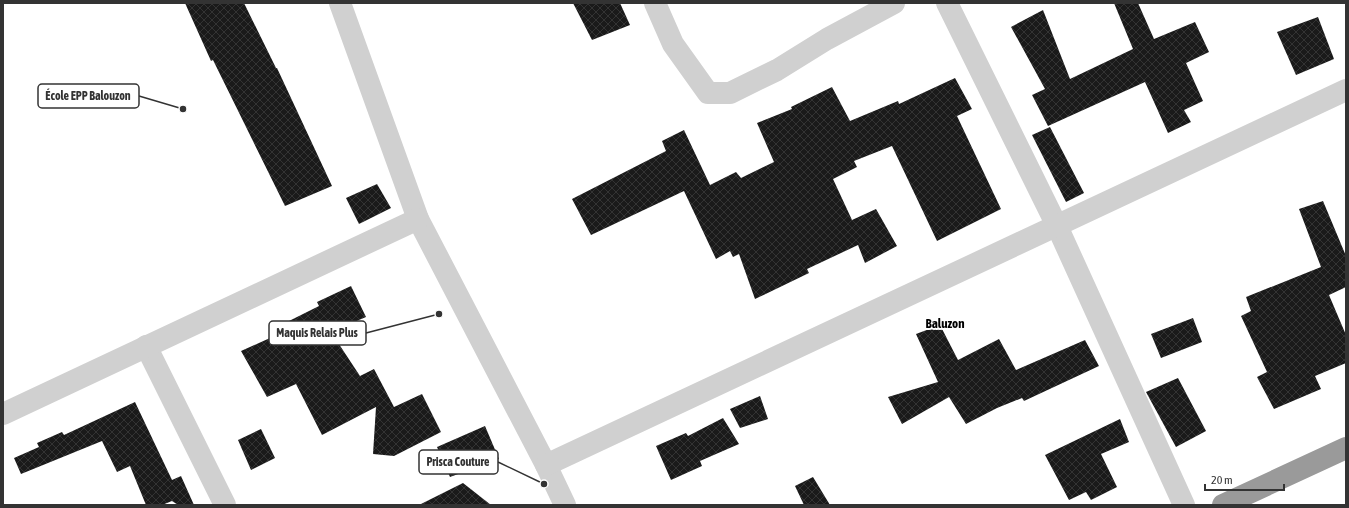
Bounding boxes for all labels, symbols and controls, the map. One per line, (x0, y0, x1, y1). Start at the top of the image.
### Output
callout: École EPP Balouzon (38, 84, 139, 108)
text: École EPP Balouzon (45, 88, 131, 103)
district label: Baluzon (926, 316, 964, 331)
callout: Maquis Relais Plus (269, 321, 366, 345)
text: Maquis Relais Plus (276, 326, 359, 340)
callout: Prisca Couture (419, 450, 498, 474)
text: Prisca Couture (426, 455, 490, 469)
scale bar (1205, 466, 1284, 492)
text: 20 m (1211, 473, 1233, 487)

